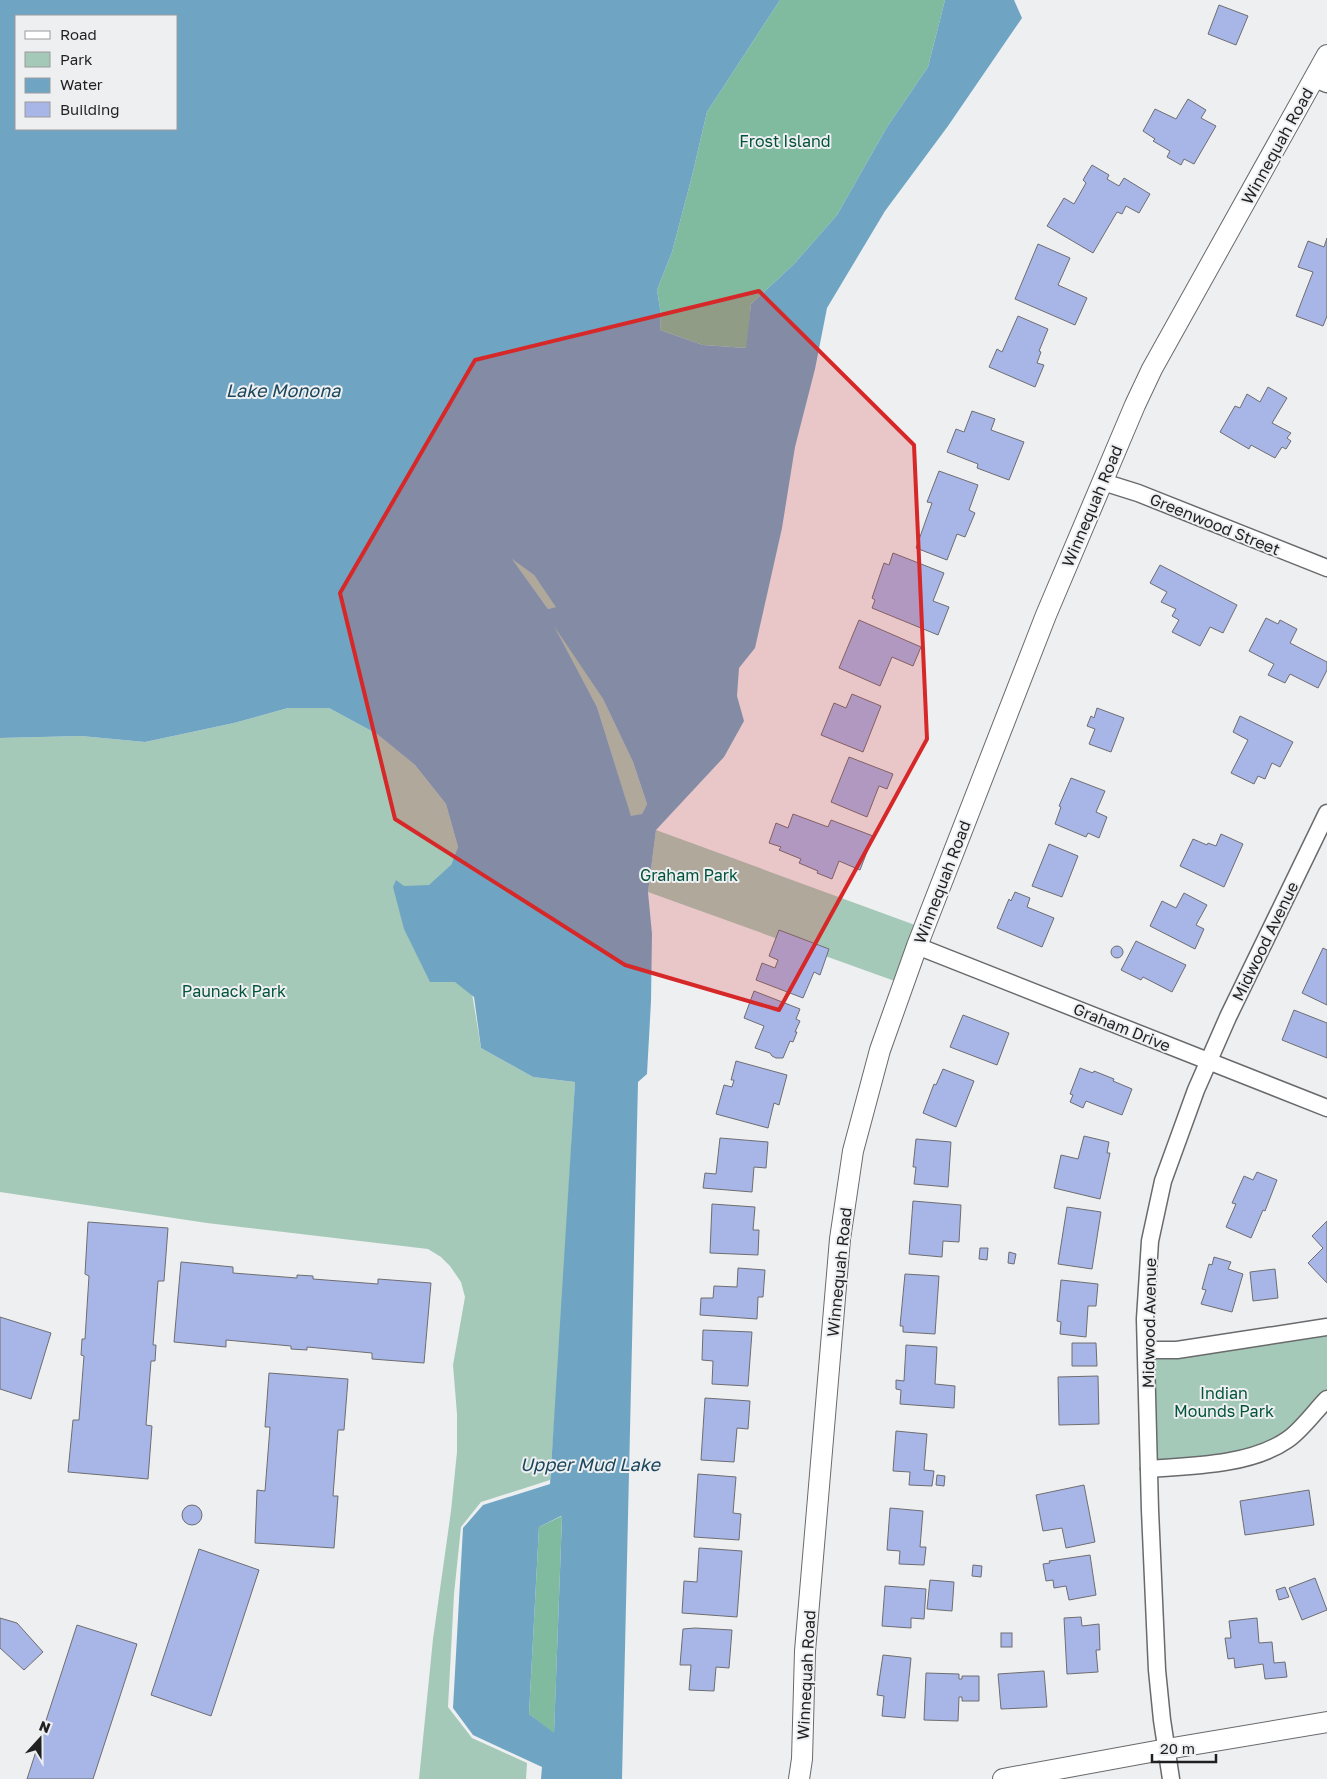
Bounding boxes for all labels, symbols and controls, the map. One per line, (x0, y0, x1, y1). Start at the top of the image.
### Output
legend (15, 15, 178, 130)
text: Road (60, 25, 97, 43)
text: Park (60, 50, 93, 68)
text: Water (60, 75, 103, 93)
street label: Winnequah Road (1237, 84, 1317, 208)
text: Building (60, 100, 120, 118)
park label: Frost Island (739, 131, 831, 151)
water label: Lake Monona (226, 379, 341, 401)
street label: Winnequah Road (1057, 442, 1127, 570)
street label: Greenwood Street (1147, 489, 1283, 559)
street label: Winnequah Road (909, 818, 975, 946)
park label: Graham Park (640, 865, 738, 885)
street label: Midwood Avenue (1227, 878, 1303, 1004)
park label: Paunack Park (182, 981, 286, 1001)
street label: Graham Drive (1070, 998, 1174, 1056)
street label: Winnequah Road (822, 1206, 856, 1338)
street label: Midwood Avenue (1138, 1258, 1160, 1388)
park label: Indian Mounds Park (1174, 1383, 1274, 1421)
water label: Upper Mud Lake (520, 1453, 662, 1475)
street label: Winnequah Road (793, 1609, 819, 1741)
north arrow (15, 1714, 65, 1764)
text: N (37, 1717, 53, 1736)
scale bar (1152, 1732, 1216, 1764)
text: 20 m (1160, 1739, 1195, 1757)

